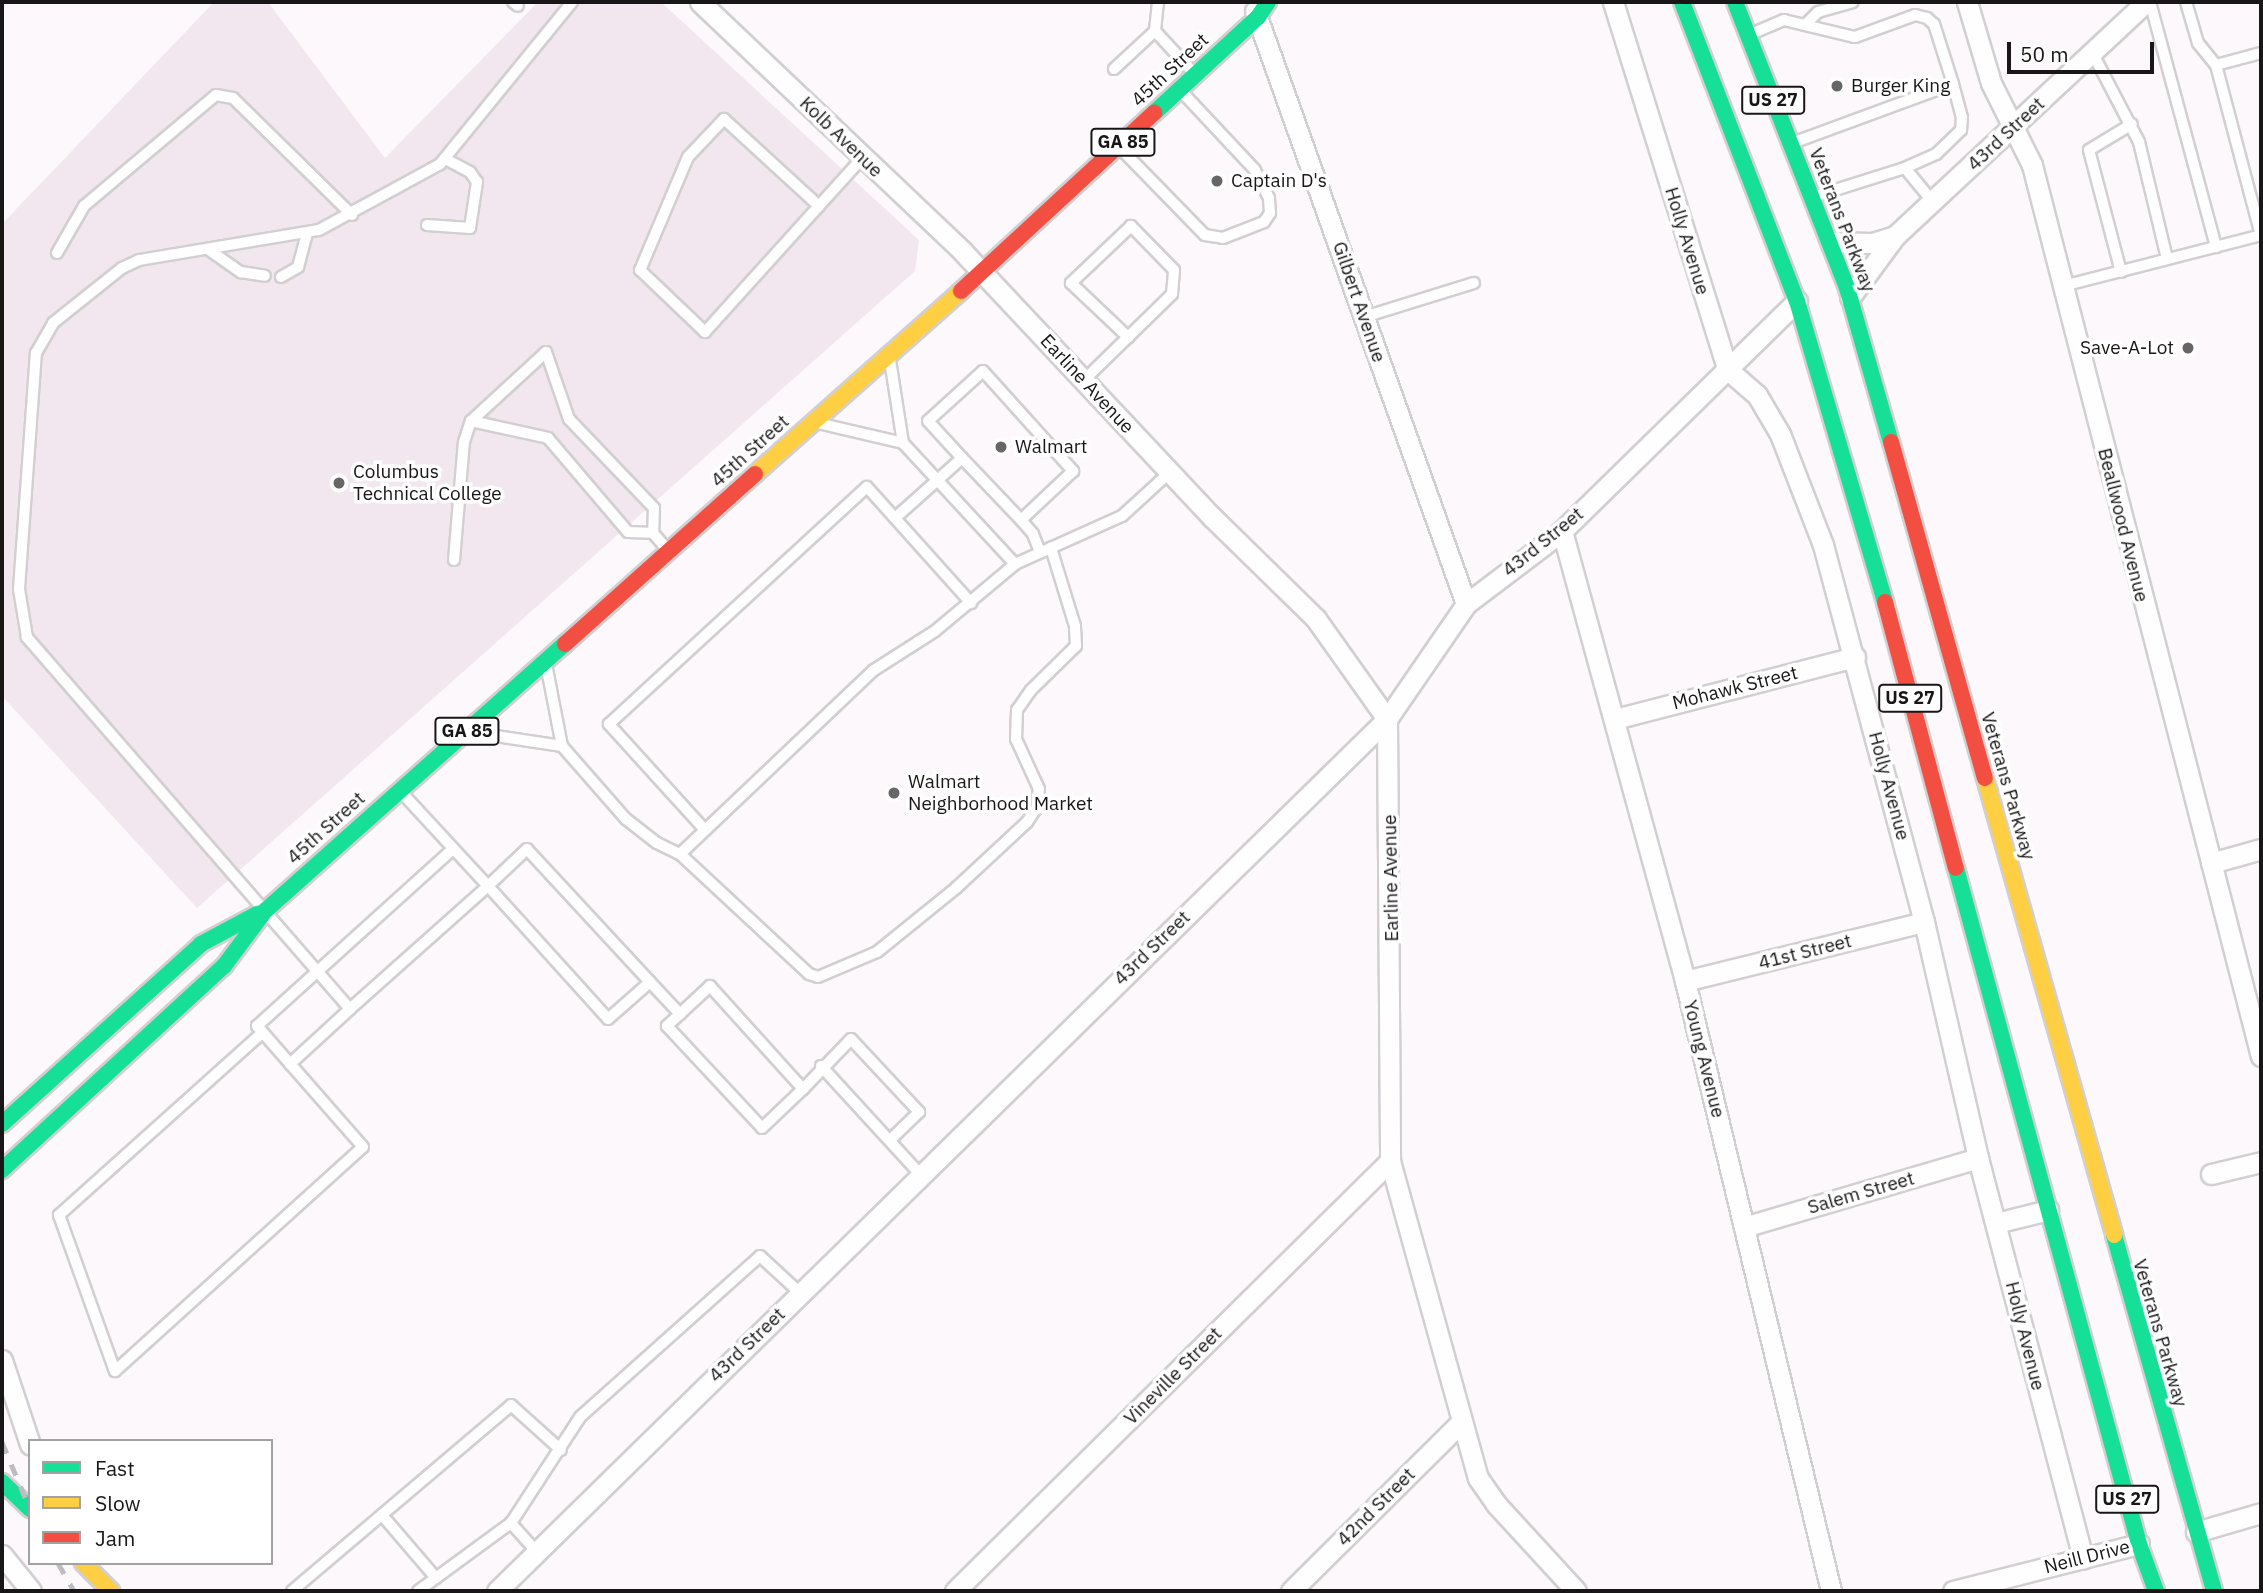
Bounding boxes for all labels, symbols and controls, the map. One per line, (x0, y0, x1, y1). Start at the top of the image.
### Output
scale bar (2011, 28, 2158, 72)
street label: 45th Street (1127, 29, 1213, 111)
text: 50 m (2020, 40, 2069, 68)
place label: Burger King (1851, 75, 1950, 97)
marker: Burger King (1829, 78, 1845, 94)
road number: US 27 (1740, 86, 1806, 114)
street label: Kolb Avenue (795, 92, 887, 182)
street label: 43rd Street (1963, 92, 2049, 176)
road number: GA 85 (1090, 127, 1156, 156)
street label: Veterans Parkway (1804, 145, 1880, 295)
place label: Captain D's (1231, 170, 1327, 192)
marker: Captain D's (1209, 173, 1225, 189)
street label: Holly Avenue (1660, 184, 1714, 298)
street label: Gilbert Avenue (1328, 239, 1390, 365)
street label: Earline Avenue (1035, 330, 1139, 438)
place label: Save-A-Lot (2080, 337, 2174, 359)
marker: Save-A-Lot (2180, 340, 2196, 356)
street label: 45th Street (706, 410, 794, 492)
place label: Walmart (1015, 436, 1088, 458)
marker: Walmart (993, 439, 1009, 455)
street label: Beallwood Avenue (2093, 446, 2153, 604)
place label: Columbus Technical College (353, 461, 502, 505)
marker: Columbus Technical College (331, 475, 347, 491)
street label: 43rd Street (1498, 503, 1588, 581)
street label: Mohawk Street (1670, 661, 1800, 715)
road number: US 27 (1877, 684, 1943, 712)
street label: Veterans Parkway (1976, 710, 2040, 862)
road number: GA 85 (434, 716, 500, 746)
street label: Holly Avenue (1864, 729, 1914, 843)
place label: Walmart Neighborhood Market (908, 771, 1093, 815)
marker: Walmart Neighborhood Market (886, 785, 902, 801)
street label: 45th Street (282, 787, 370, 869)
street label: Earline Avenue (1378, 814, 1404, 942)
street label: 43rd Street (1109, 906, 1195, 990)
street label: 41st Street (1756, 929, 1854, 975)
street label: Young Avenue (1678, 998, 1730, 1120)
street label: Salem Street (1805, 1167, 1917, 1219)
street label: Veterans Parkway (2128, 1257, 2192, 1409)
street label: Holly Avenue (2000, 1279, 2050, 1393)
street label: 43rd Street (704, 1303, 790, 1387)
street label: Vineville Street (1119, 1322, 1227, 1430)
legend (28, 1439, 273, 1565)
text: Fast (95, 1454, 135, 1482)
street label: 42nd Street (1332, 1463, 1420, 1551)
road number: US 27 (2094, 1484, 2160, 1514)
text: Slow (95, 1489, 141, 1517)
text: Jam (95, 1524, 135, 1552)
street label: Neill Drive (2042, 1535, 2132, 1579)

